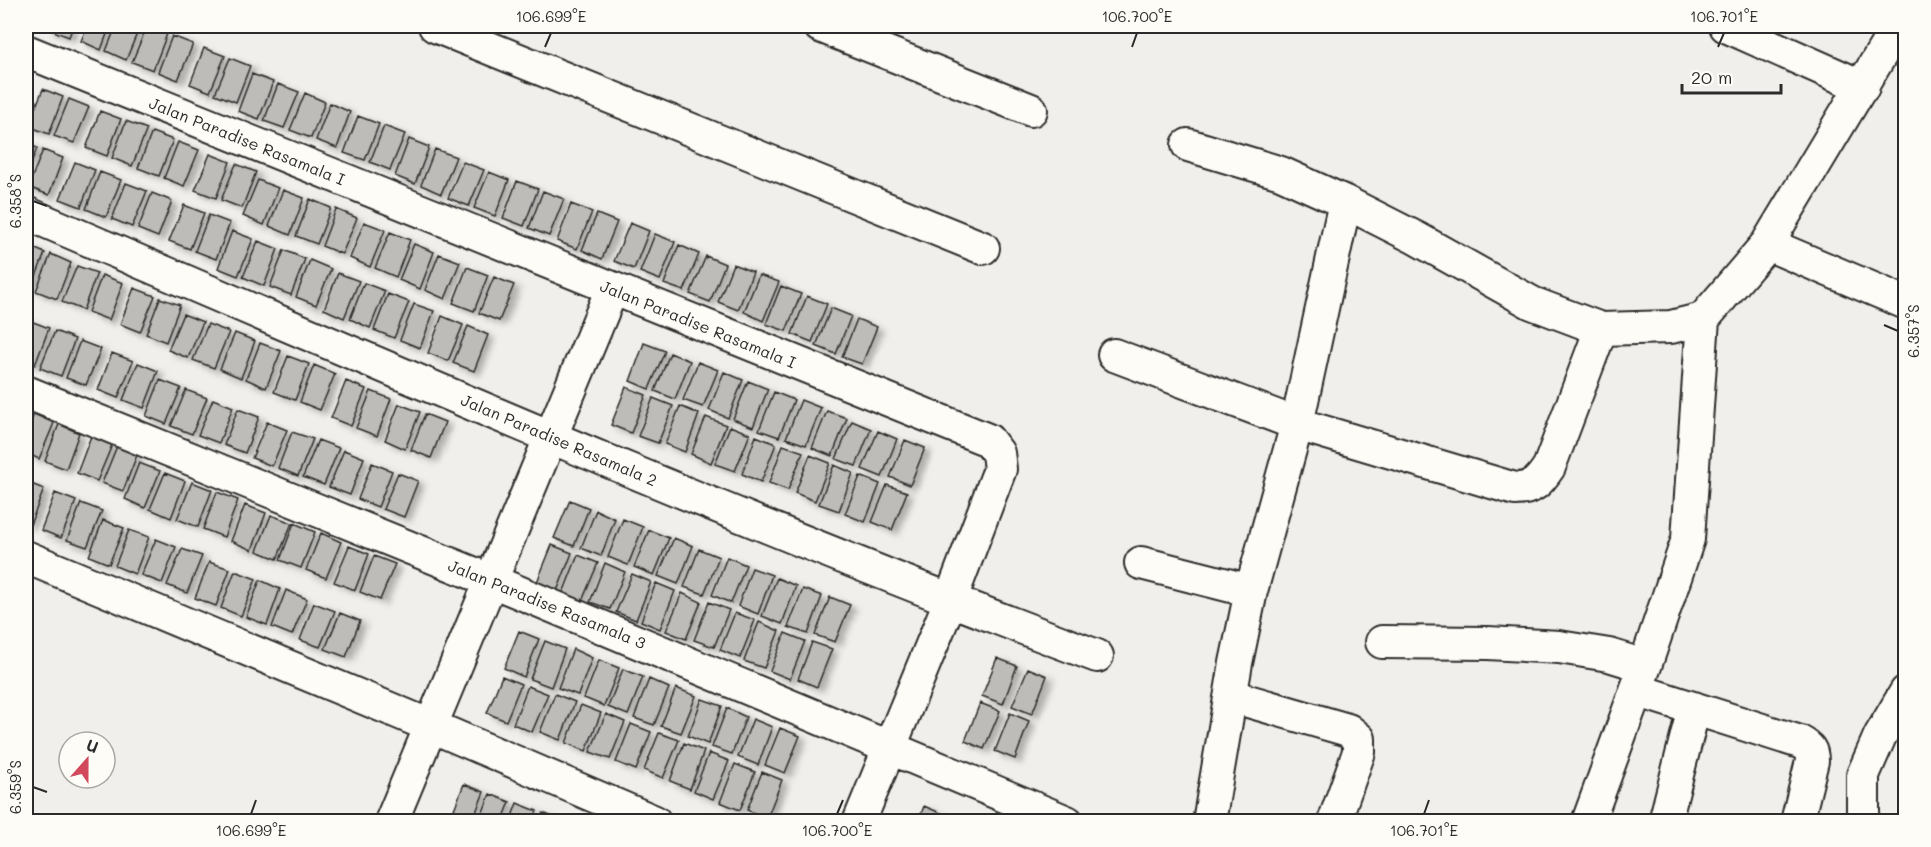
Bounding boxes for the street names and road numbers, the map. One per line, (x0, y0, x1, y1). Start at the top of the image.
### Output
street label: Jalan Paradise Rasamala I (146, 92, 348, 189)
street label: Jalan Paradise Rasamala I (597, 275, 799, 372)
street label: Jalan Paradise Rasamala 2 (458, 389, 660, 490)
street label: Jalan Paradise Rasamala 3 (445, 554, 649, 653)

